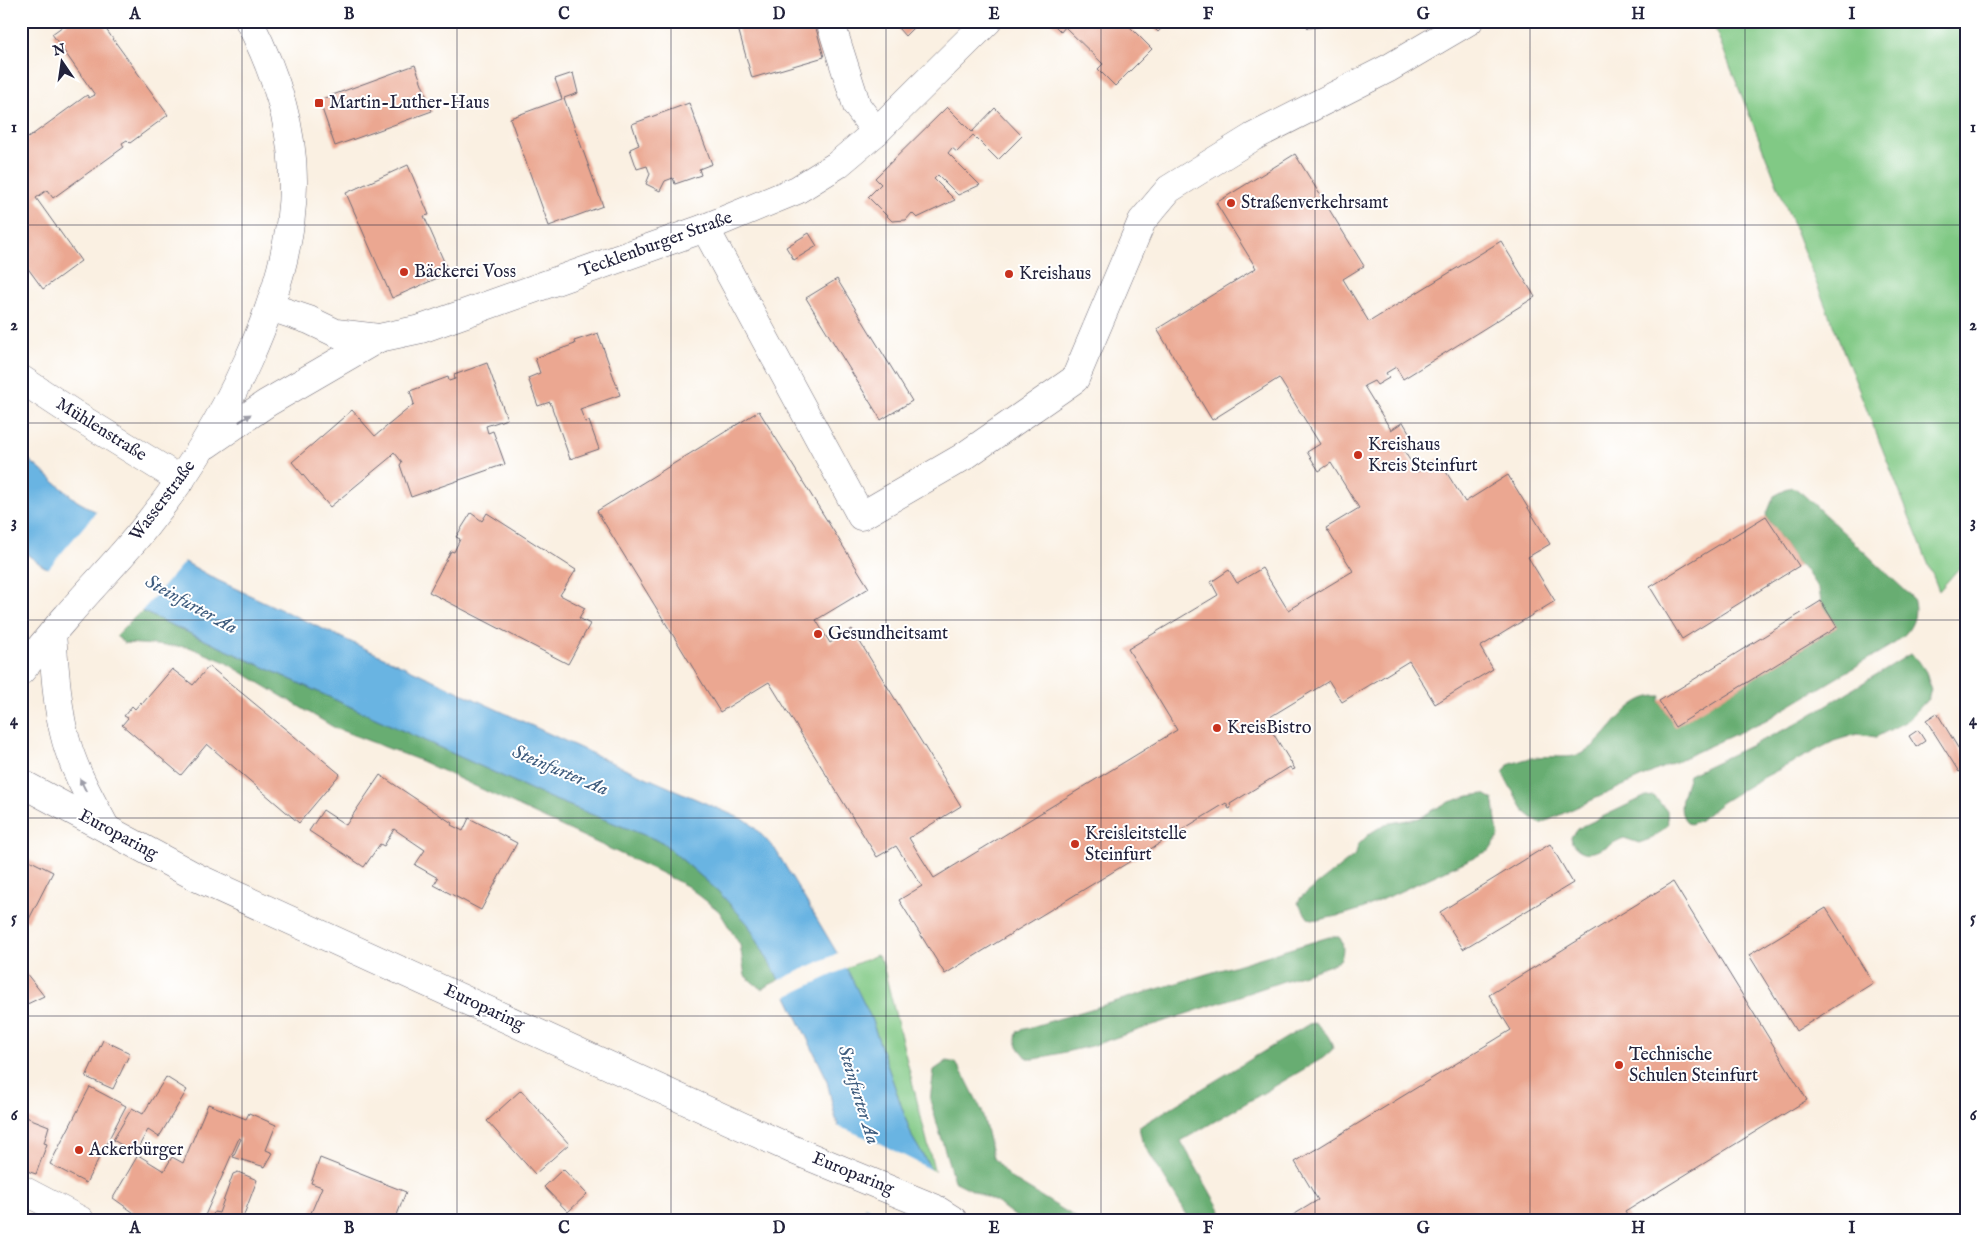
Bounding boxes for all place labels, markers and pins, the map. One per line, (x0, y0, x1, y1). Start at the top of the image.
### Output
place label: Martin-Luther-Haus (329, 92, 489, 115)
marker: Martin-Luther-Haus (313, 97, 325, 109)
place label: Straßenverkehrsamt (1241, 192, 1389, 215)
marker: Straßenverkehrsamt (1225, 197, 1237, 209)
place label: Bäckerei Voss (414, 261, 516, 284)
place label: Kreishaus (1019, 263, 1091, 286)
marker: Bäckerei Voss (398, 266, 410, 278)
marker: Kreishaus (1003, 268, 1015, 280)
place label: Kreishaus Kreis Steinfurt (1368, 434, 1478, 478)
marker: Kreishaus Kreis Steinfurt (1352, 449, 1364, 461)
place label: Gesundheitsamt (828, 623, 948, 646)
marker: Gesundheitsamt (812, 628, 824, 640)
place label: KreisBistro (1227, 717, 1312, 740)
marker: KreisBistro (1211, 722, 1223, 734)
place label: Kreisleitstelle Steinfurt (1085, 823, 1187, 867)
marker: Kreisleitstelle Steinfurt (1069, 838, 1081, 850)
place label: Technische Schulen Steinfurt (1629, 1044, 1758, 1088)
marker: Technische Schulen Steinfurt (1613, 1059, 1625, 1071)
place label: Ackerbürger (88, 1139, 184, 1162)
marker: Ackerbürger (73, 1144, 85, 1156)

